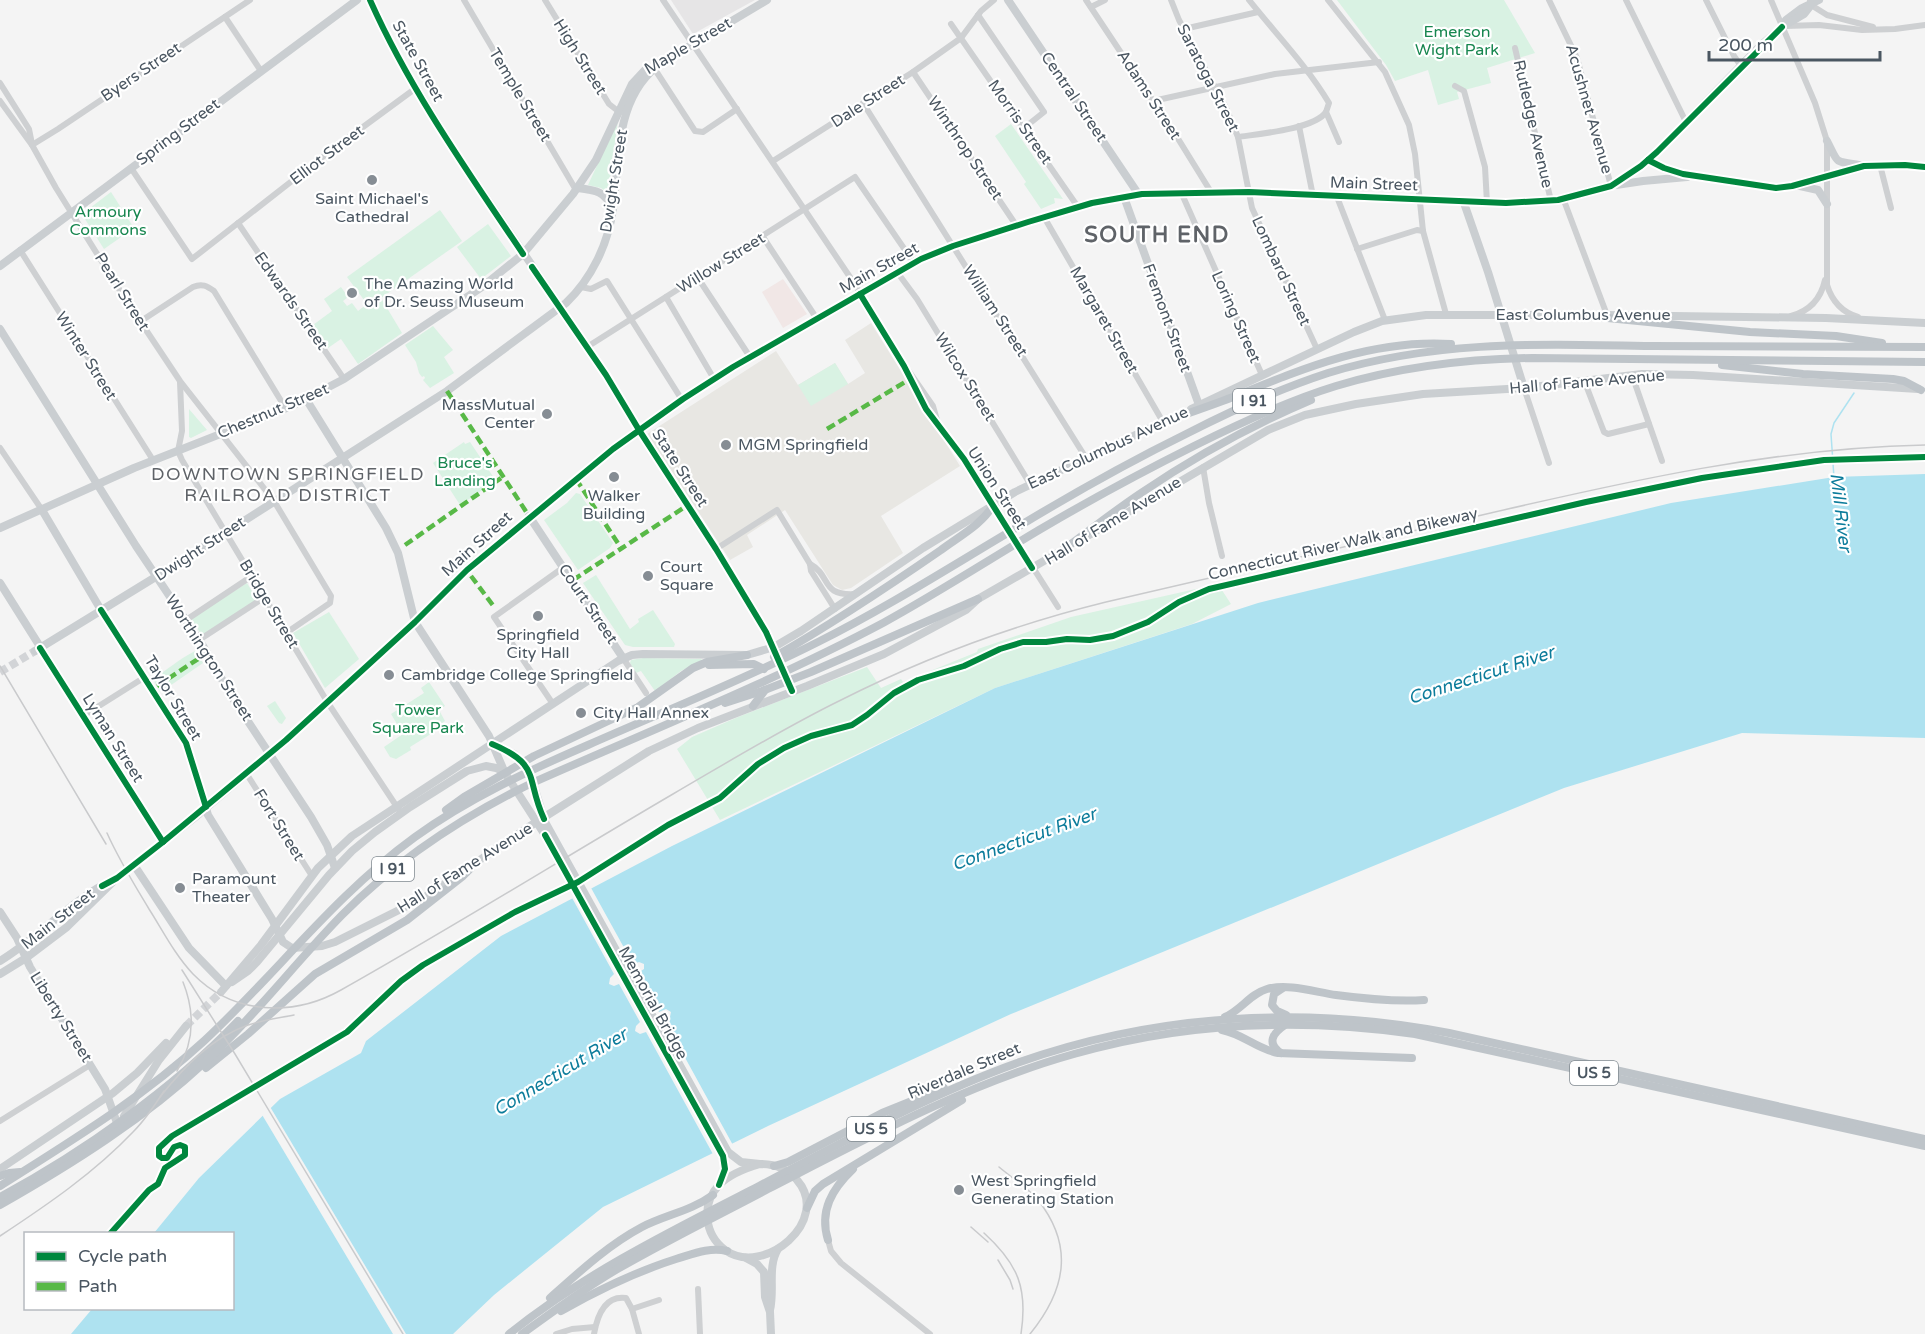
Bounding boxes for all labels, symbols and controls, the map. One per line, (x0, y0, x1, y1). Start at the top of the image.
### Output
street label: Maple Street (641, 13, 735, 79)
street label: High Street (549, 15, 611, 99)
street label: State Street (388, 17, 448, 105)
street label: Saratoga Street (1172, 21, 1244, 135)
park label: Emerson Wight Park (1415, 22, 1499, 60)
scale bar (1709, 24, 1880, 62)
text: 200 m (1718, 34, 1773, 56)
street label: Byers Street (97, 38, 185, 106)
street label: Acushnet Avenue (1561, 42, 1617, 176)
street label: Temple Street (484, 45, 556, 145)
street label: Adams Street (1113, 46, 1185, 144)
street label: Central Street (1036, 48, 1112, 146)
street label: Rutledge Avenue (1509, 58, 1557, 190)
street label: Dale Street (827, 70, 909, 132)
street label: Morris Street (983, 76, 1057, 168)
street label: Winthrop Street (923, 92, 1007, 204)
street label: Spring Street (132, 94, 224, 170)
street label: Elliot Street (286, 121, 368, 189)
street label: Dwight Street (596, 128, 632, 234)
street label: Main Street (1330, 172, 1418, 196)
marker: Saint Michael's Cathedral (365, 173, 379, 187)
place label: Saint Michael's Cathedral (315, 189, 429, 227)
park label: Armoury Commons (69, 202, 147, 240)
street label: Lombard Street (1247, 213, 1315, 329)
district label: SOUTH END (1084, 222, 1230, 248)
street label: Willow Street (673, 228, 769, 298)
street label: Main Street (836, 238, 922, 298)
street label: Edwards Street (250, 248, 332, 354)
street label: Pearl Street (90, 249, 154, 335)
street label: William Street (958, 261, 1032, 361)
street label: Fremont Street (1138, 261, 1196, 375)
street label: Margaret Street (1065, 263, 1143, 377)
street label: Loring Street (1207, 268, 1265, 366)
place label: The Amazing World of Dr. Seuss Museum (364, 274, 524, 312)
marker: The Amazing World of Dr. Seuss Museum (345, 286, 359, 300)
street label: East Columbus Avenue (1496, 305, 1670, 325)
street label: Winter Street (51, 308, 121, 404)
street label: Wilcox Street (930, 329, 1000, 425)
street label: Hall of Fame Avenue (1509, 365, 1665, 399)
street label: Chestnut Street (214, 379, 332, 443)
road number: I 91 (1233, 389, 1275, 413)
place label: MassMutual Center (442, 395, 536, 433)
street label: East Columbus Avenue (1025, 402, 1191, 494)
marker: MassMutual Center (540, 407, 554, 421)
street label: State Street (647, 425, 713, 511)
place label: MGM Springfield (738, 435, 868, 455)
marker: MGM Springfield (719, 438, 733, 452)
street label: Union Street (963, 443, 1031, 533)
park label: Bruce's Landing (434, 453, 496, 491)
district label: DOWNTOWN SPRINGFIELD RAILROAD DISTRICT (151, 463, 425, 506)
marker: Walker Building (607, 470, 621, 484)
water label: Mill River (1825, 471, 1857, 555)
street label: Hall of Fame Avenue (1041, 472, 1185, 570)
place label: Walker Building (583, 486, 645, 524)
street label: Connecticut River Walk and Bikeway (1206, 503, 1480, 585)
street label: Main Street (438, 507, 516, 581)
street label: Dwight Street (151, 512, 249, 586)
street label: Bridge Street (235, 556, 303, 652)
place label: Court Square (660, 557, 714, 595)
street label: Court Street (554, 560, 622, 648)
marker: Court Square (641, 569, 655, 583)
street label: Worthington Street (161, 591, 257, 725)
marker: Springfield City Hall (531, 609, 545, 623)
place label: Springfield City Hall (496, 625, 580, 663)
water label: Connecticut River (1405, 640, 1559, 709)
street label: Taylor Street (140, 652, 206, 744)
place label: Cambridge College Springfield (401, 665, 633, 685)
marker: Cambridge College Springfield (382, 668, 396, 682)
street label: Lyman Street (78, 690, 148, 786)
park label: Tower Square Park (372, 700, 464, 738)
place label: City Hall Annex (593, 703, 709, 723)
marker: City Hall Annex (574, 706, 588, 720)
street label: Fort Street (249, 785, 309, 865)
water label: Connecticut River (949, 802, 1101, 875)
street label: Hall of Fame Avenue (394, 818, 536, 918)
road number: I 91 (372, 857, 414, 881)
place label: Paramount Theater (192, 869, 276, 907)
marker: Paramount Theater (173, 881, 187, 895)
street label: Main Street (17, 884, 99, 954)
street label: Memorial Bridge (614, 943, 692, 1063)
street label: Liberty Street (25, 968, 97, 1066)
water label: Connecticut River (489, 1022, 633, 1121)
street label: Riverdale Street (905, 1038, 1023, 1104)
road number: US 5 (1570, 1061, 1618, 1085)
road number: US 5 (847, 1117, 895, 1141)
place label: West Springfield Generating Station (971, 1171, 1114, 1209)
marker: West Springfield Generating Station (952, 1183, 966, 1197)
legend (24, 1232, 234, 1310)
text: Cycle path (78, 1245, 167, 1267)
text: Path (78, 1275, 117, 1297)

